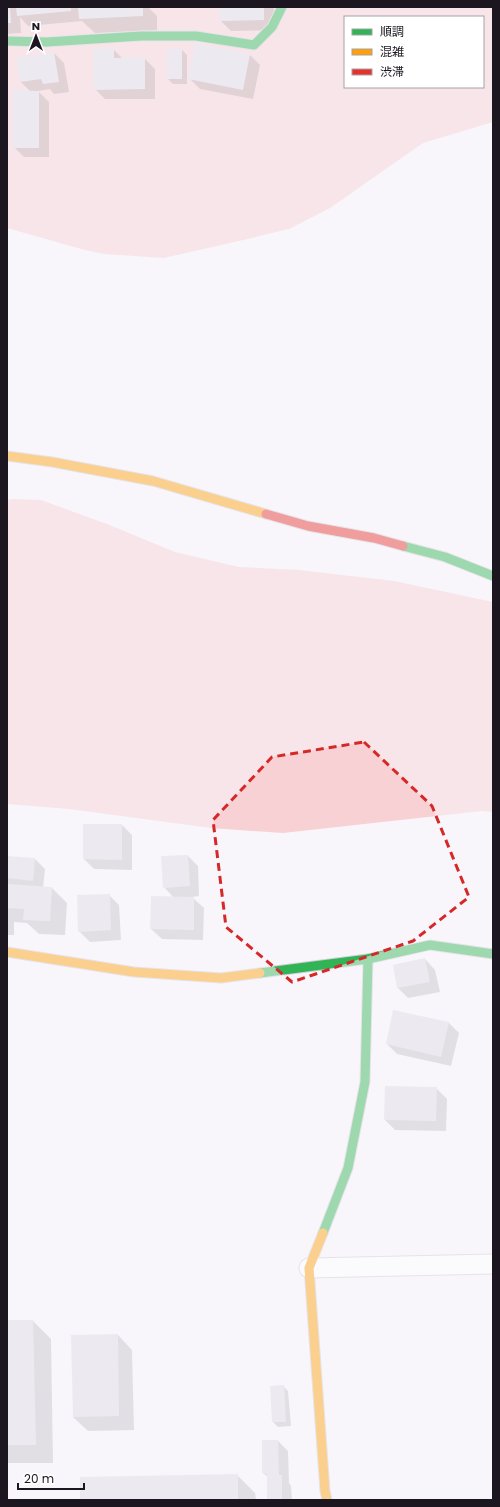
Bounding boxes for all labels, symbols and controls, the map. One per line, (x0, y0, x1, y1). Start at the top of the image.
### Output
north arrow (16, 16, 56, 56)
legend (344, 16, 484, 88)
text: N (32, 18, 40, 34)
text: 順調 (380, 23, 404, 40)
text: 混雑 (380, 43, 404, 60)
text: 渋滞 (380, 63, 404, 80)
scale bar (18, 1465, 84, 1491)
text: 20 m (24, 1470, 54, 1487)

